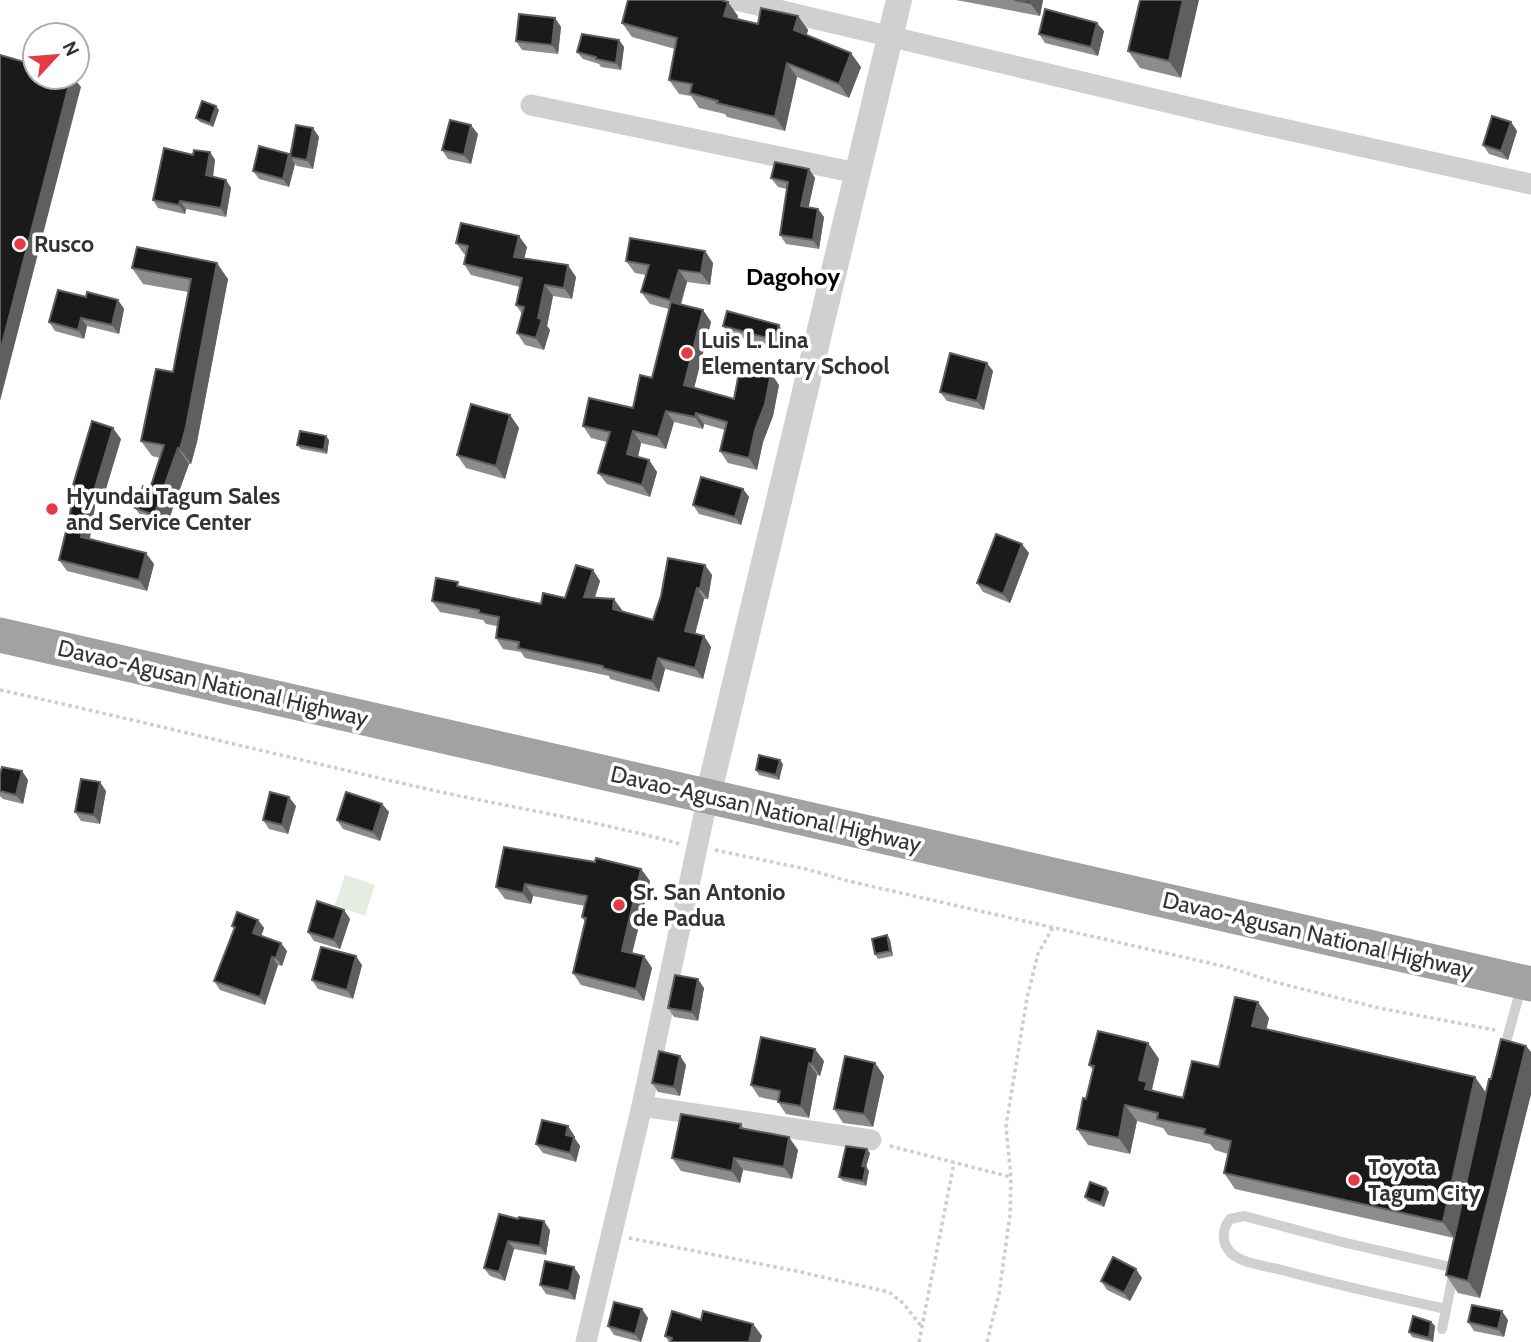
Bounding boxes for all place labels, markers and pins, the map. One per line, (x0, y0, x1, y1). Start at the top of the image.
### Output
place label: Rusco (34, 230, 94, 258)
marker: Rusco (12, 236, 28, 252)
place label: Luis L. Lina Elementary School (701, 326, 889, 380)
marker: Luis L. Lina Elementary School (679, 345, 695, 361)
place label: Hyundai Tagum Sales and Service Center (66, 482, 281, 536)
marker: Hyundai Tagum Sales and Service Center (44, 501, 60, 517)
place label: Sr. San Antonio de Padua (633, 878, 785, 932)
marker: Sr. San Antonio de Padua (611, 897, 627, 913)
place label: Toyota Tagum City (1368, 1153, 1481, 1207)
marker: Toyota Tagum City (1346, 1172, 1362, 1188)

